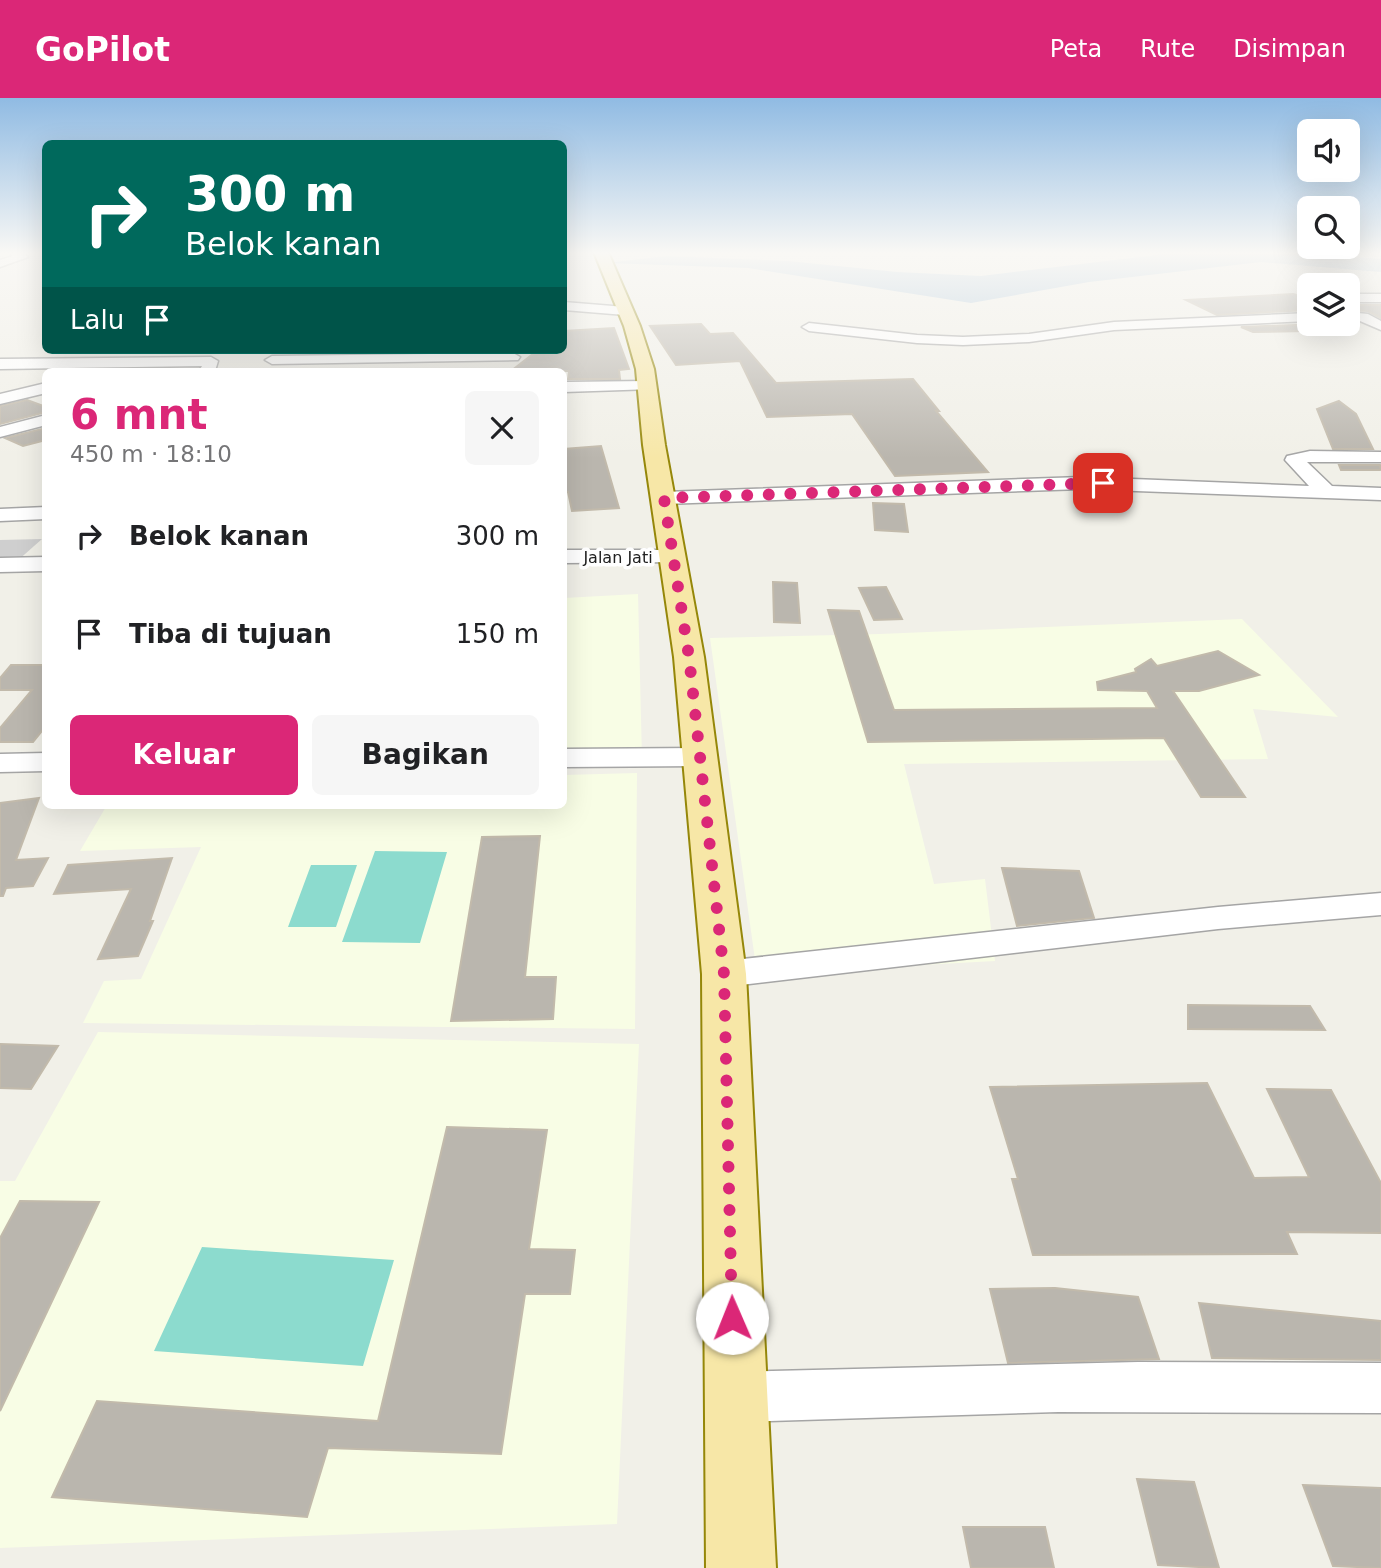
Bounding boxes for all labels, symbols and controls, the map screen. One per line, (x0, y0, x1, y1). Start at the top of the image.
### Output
text: GoPilot (35, 30, 170, 69)
text: Peta (1050, 35, 1102, 63)
text: Rute (1140, 35, 1195, 63)
text: Disimpan (1233, 35, 1346, 63)
map controls (1297, 119, 1360, 336)
button: sound (1297, 119, 1360, 182)
text: 300 m (185, 166, 355, 223)
icon: right (70, 168, 161, 259)
button: search (1297, 196, 1360, 259)
text: Belok kanan (185, 225, 382, 263)
button: layers (1297, 273, 1360, 336)
icon: arrive (138, 301, 176, 339)
text: Lalu (70, 305, 124, 335)
text: 6 mnt (70, 390, 208, 439)
button: close (465, 391, 539, 465)
text: 450 m · 18:10 (70, 441, 232, 467)
pin (1073, 453, 1133, 513)
icon: arrive (1084, 464, 1122, 502)
icon: right (70, 517, 108, 555)
text: Belok kanan (129, 521, 309, 551)
text: 300 m (456, 521, 539, 551)
street label: Jalan Jati (582, 548, 653, 567)
icon: arrive (70, 615, 108, 653)
text: Tiba di tujuan (129, 619, 332, 649)
text: 150 m (456, 619, 539, 649)
button: Keluar (70, 715, 298, 795)
button: Bagikan (312, 715, 539, 795)
position arrow (695, 1281, 769, 1355)

